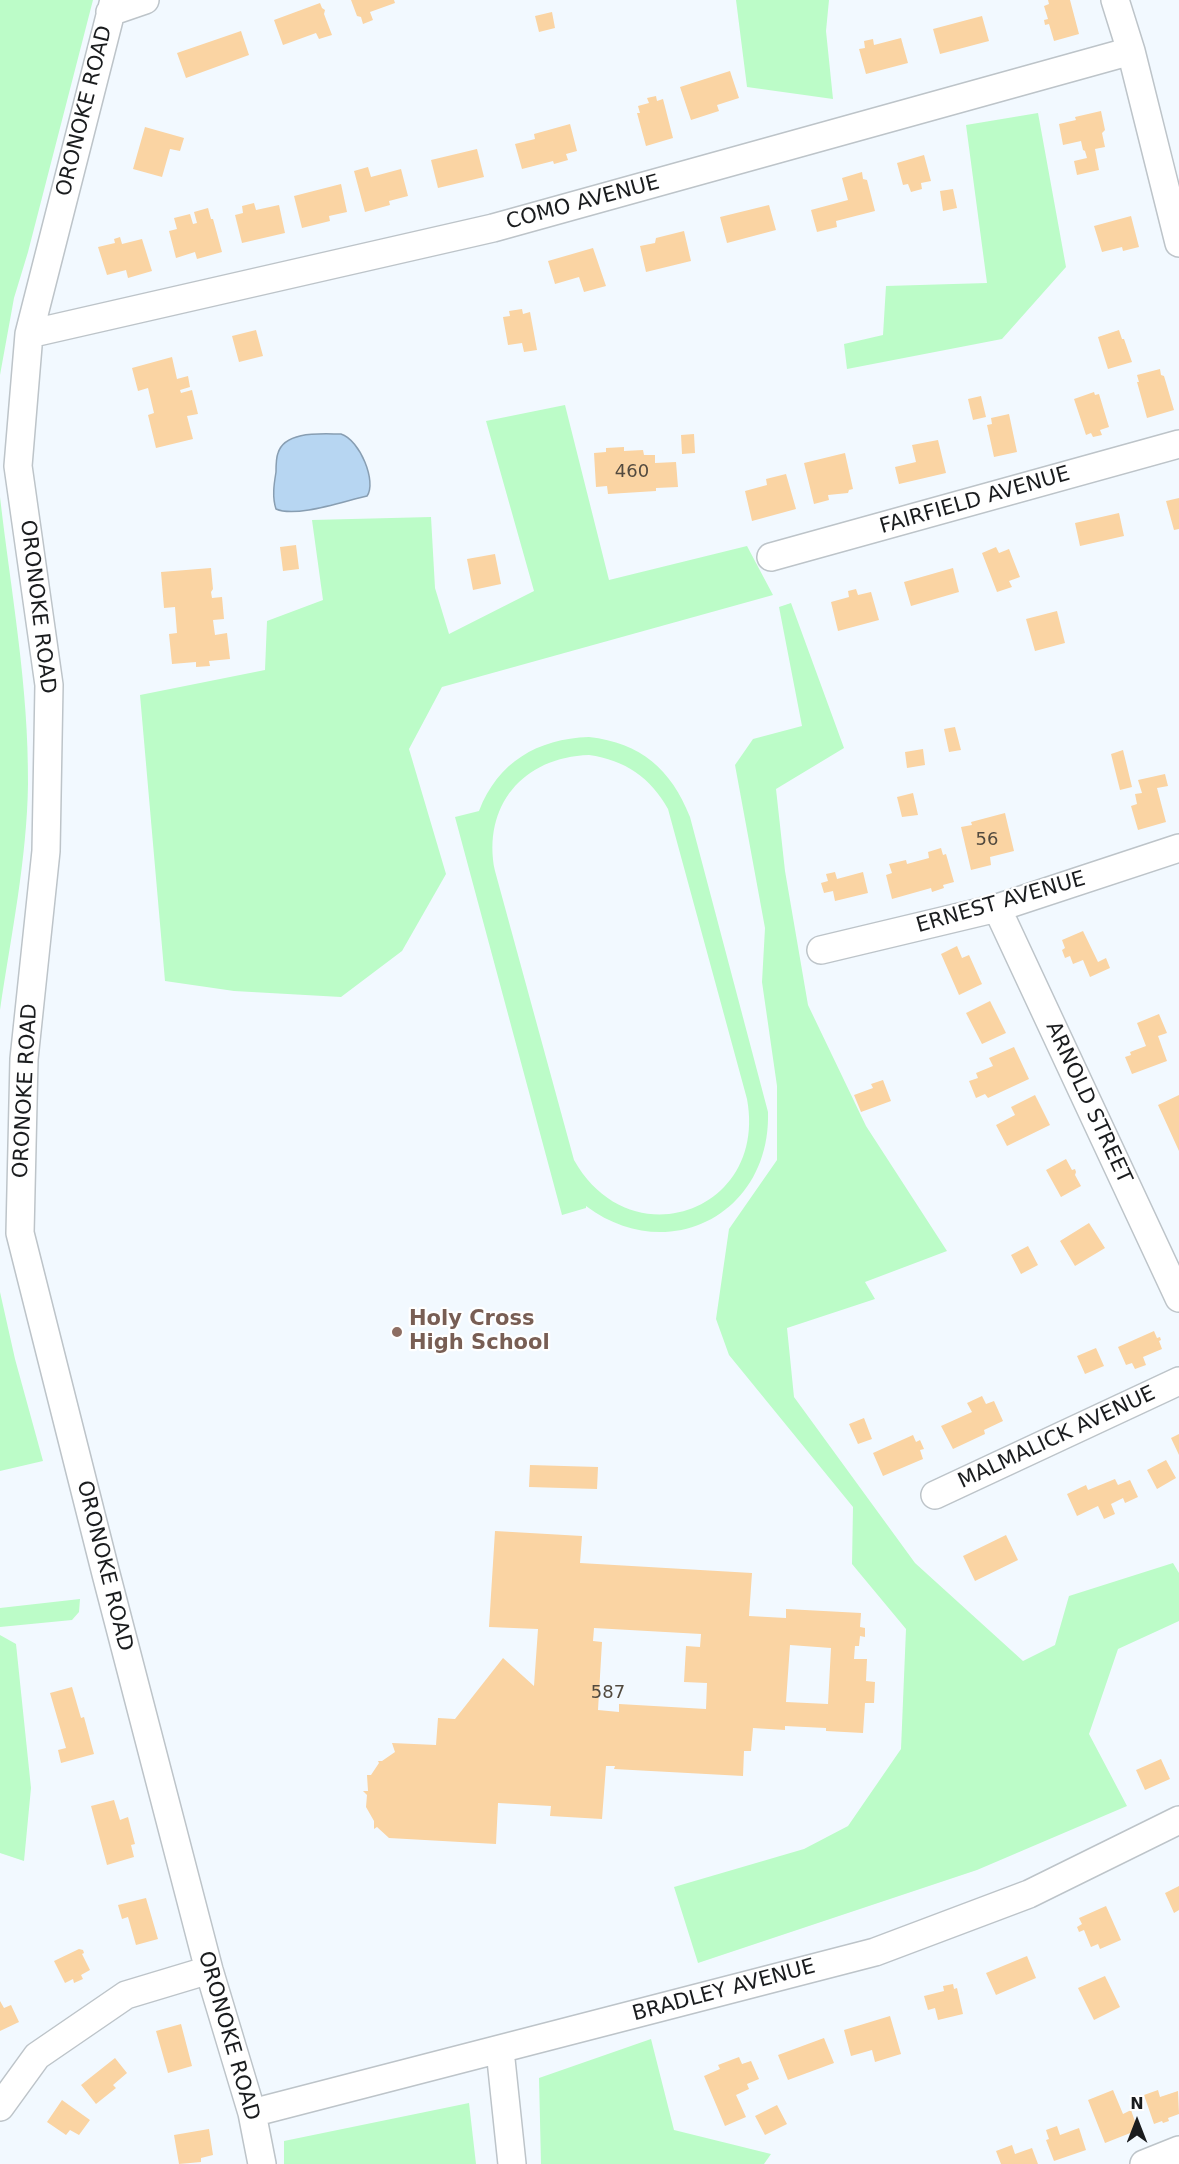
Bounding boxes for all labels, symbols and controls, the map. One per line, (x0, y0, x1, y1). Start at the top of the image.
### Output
street label: ORONOKE ROAD (52, 23, 118, 199)
street label: COMO AVENUE (504, 170, 662, 236)
house number: 460 (615, 461, 649, 483)
street label: FAIRFIELD AVENUE (877, 462, 1073, 540)
street label: ORONOKE ROAD (14, 519, 60, 695)
house number: 56 (976, 829, 998, 851)
street label: ERNEST AVENUE (914, 867, 1088, 939)
street label: ORONOKE ROAD (9, 1003, 43, 1179)
street label: ARNOLD STREET (1039, 1018, 1137, 1188)
place label: Holy Cross High School (409, 1307, 550, 1357)
marker: Holy Cross High School (390, 1325, 404, 1339)
street label: MALMALICK AVENUE (954, 1381, 1160, 1495)
street label: ORONOKE ROAD (71, 1478, 137, 1654)
house number: 587 (591, 1682, 625, 1704)
street label: ORONOKE ROAD (192, 1948, 264, 2124)
street label: BRADLEY AVENUE (630, 1954, 818, 2028)
north arrow (1107, 2092, 1167, 2152)
text: N (1130, 2094, 1144, 2113)

